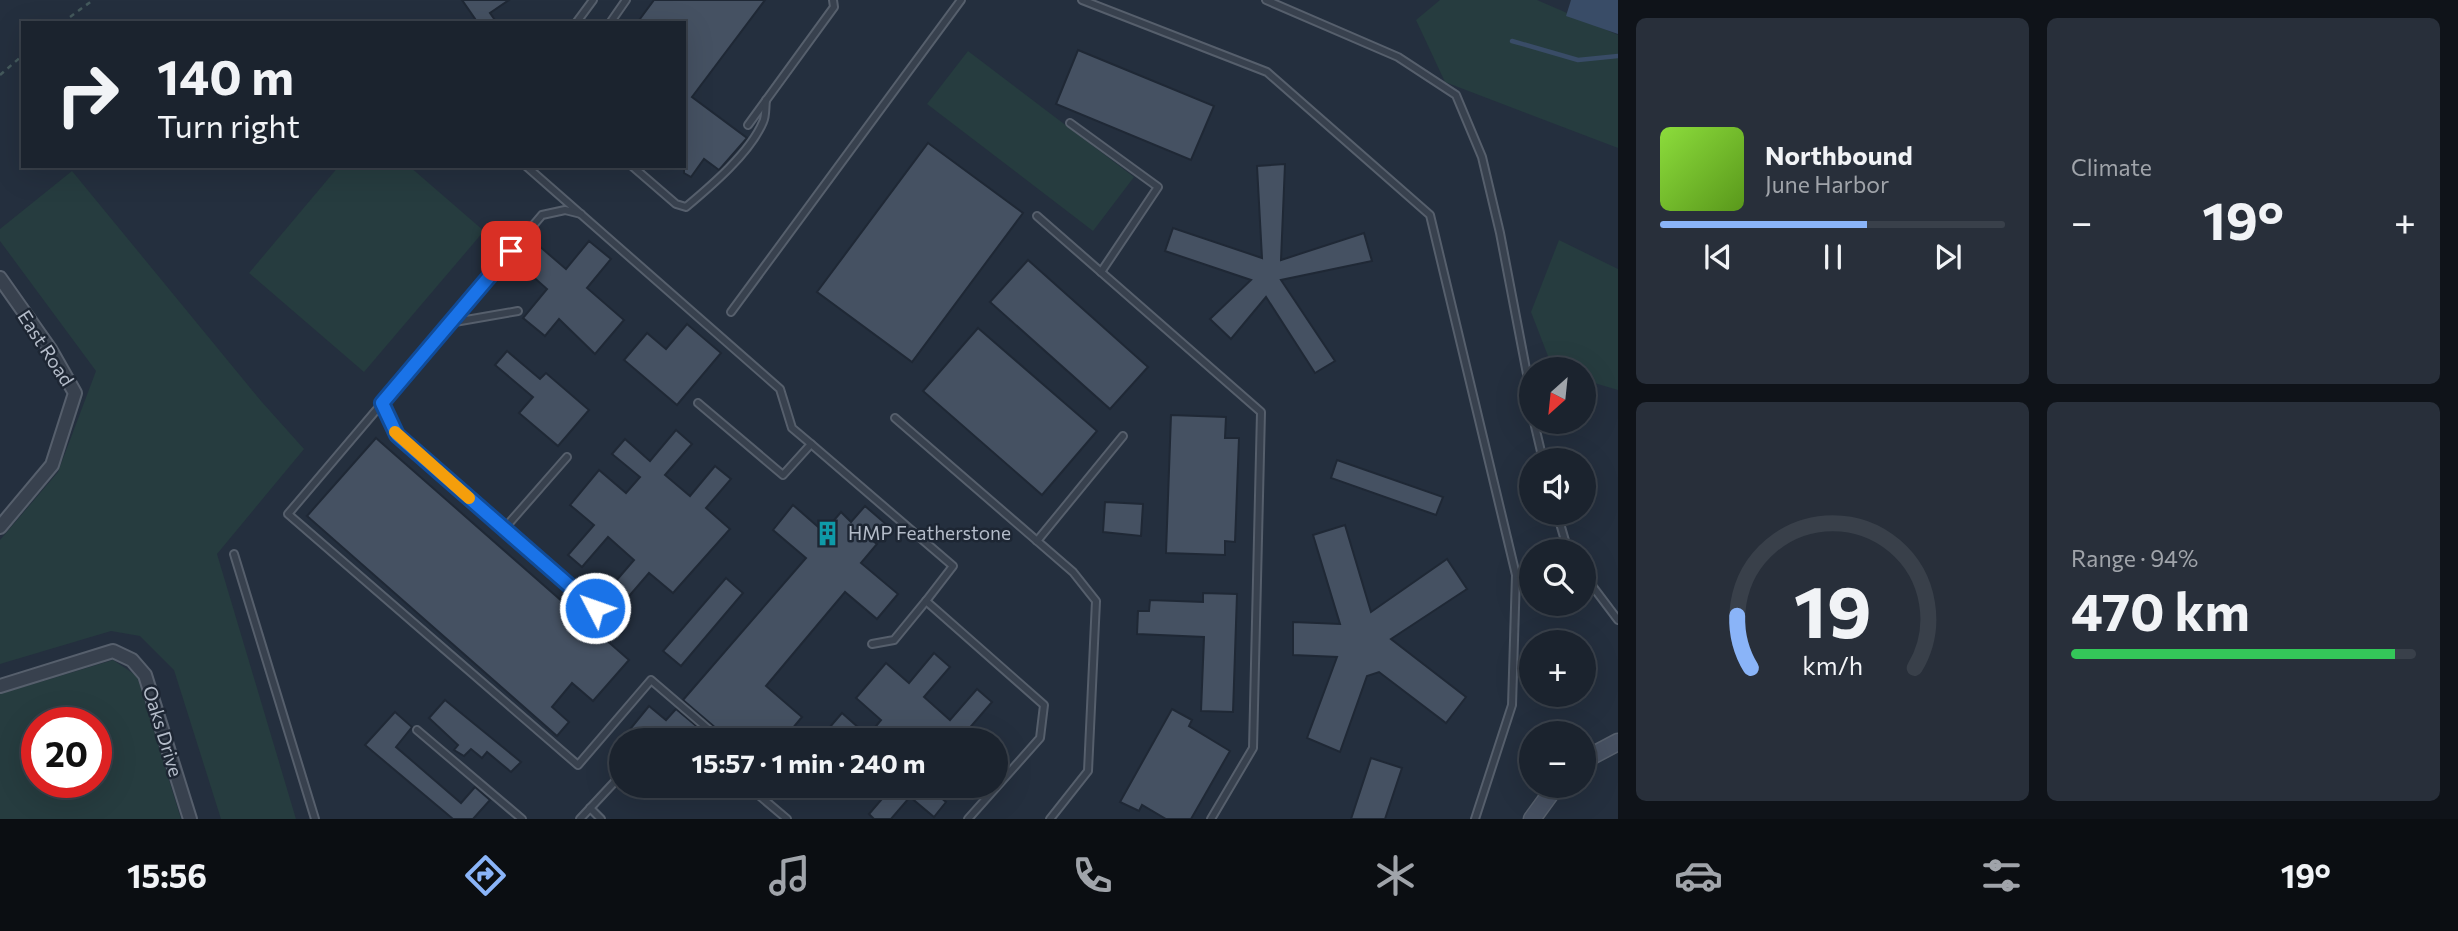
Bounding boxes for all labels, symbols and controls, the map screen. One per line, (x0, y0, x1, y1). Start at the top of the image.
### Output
text: 140 m (157, 45, 294, 105)
icon: right (42, 49, 133, 140)
text: Turn right (157, 105, 300, 145)
text: Northbound (1765, 139, 1913, 170)
text: Climate (2071, 153, 2152, 181)
text: June Harbor (1765, 170, 1889, 198)
text: 19° (2202, 187, 2284, 251)
text: − (2071, 197, 2093, 244)
text: + (2394, 197, 2416, 244)
pin (481, 221, 541, 281)
icon: arrive (492, 232, 530, 270)
icon: previous (1699, 238, 1737, 276)
icon: pause (1814, 238, 1852, 276)
icon: next (1929, 238, 1967, 276)
street label: East Road (13, 306, 79, 390)
north arrow (1519, 357, 1596, 434)
map controls (1519, 357, 1596, 798)
button: sound (1519, 448, 1596, 525)
building icon: HMP Featherstone (814, 519, 842, 547)
place label: HMP Featherstone (848, 521, 1011, 544)
button: search (1519, 539, 1596, 616)
text: Range · 94% (2071, 544, 2198, 572)
text: 19 (1794, 564, 1871, 653)
position arrow (558, 571, 632, 645)
text: 470 km (2071, 578, 2250, 642)
button: + (1519, 630, 1596, 707)
text: km/h (1802, 649, 1863, 679)
street label: Oaks Drive (139, 683, 188, 779)
speed limit sign: 20 (21, 707, 112, 798)
button: − (1519, 721, 1596, 798)
text: 15:57 · 1 min · 240 m (692, 747, 925, 778)
icon: directions (461, 851, 510, 900)
icon: music (765, 851, 814, 900)
icon: phone (1068, 851, 1117, 900)
icon: climate (1371, 851, 1420, 900)
icon: car (1674, 851, 1723, 900)
icon: filters (1977, 851, 2026, 900)
text: 15:56 (127, 855, 207, 895)
text: 19° (2281, 855, 2331, 895)

